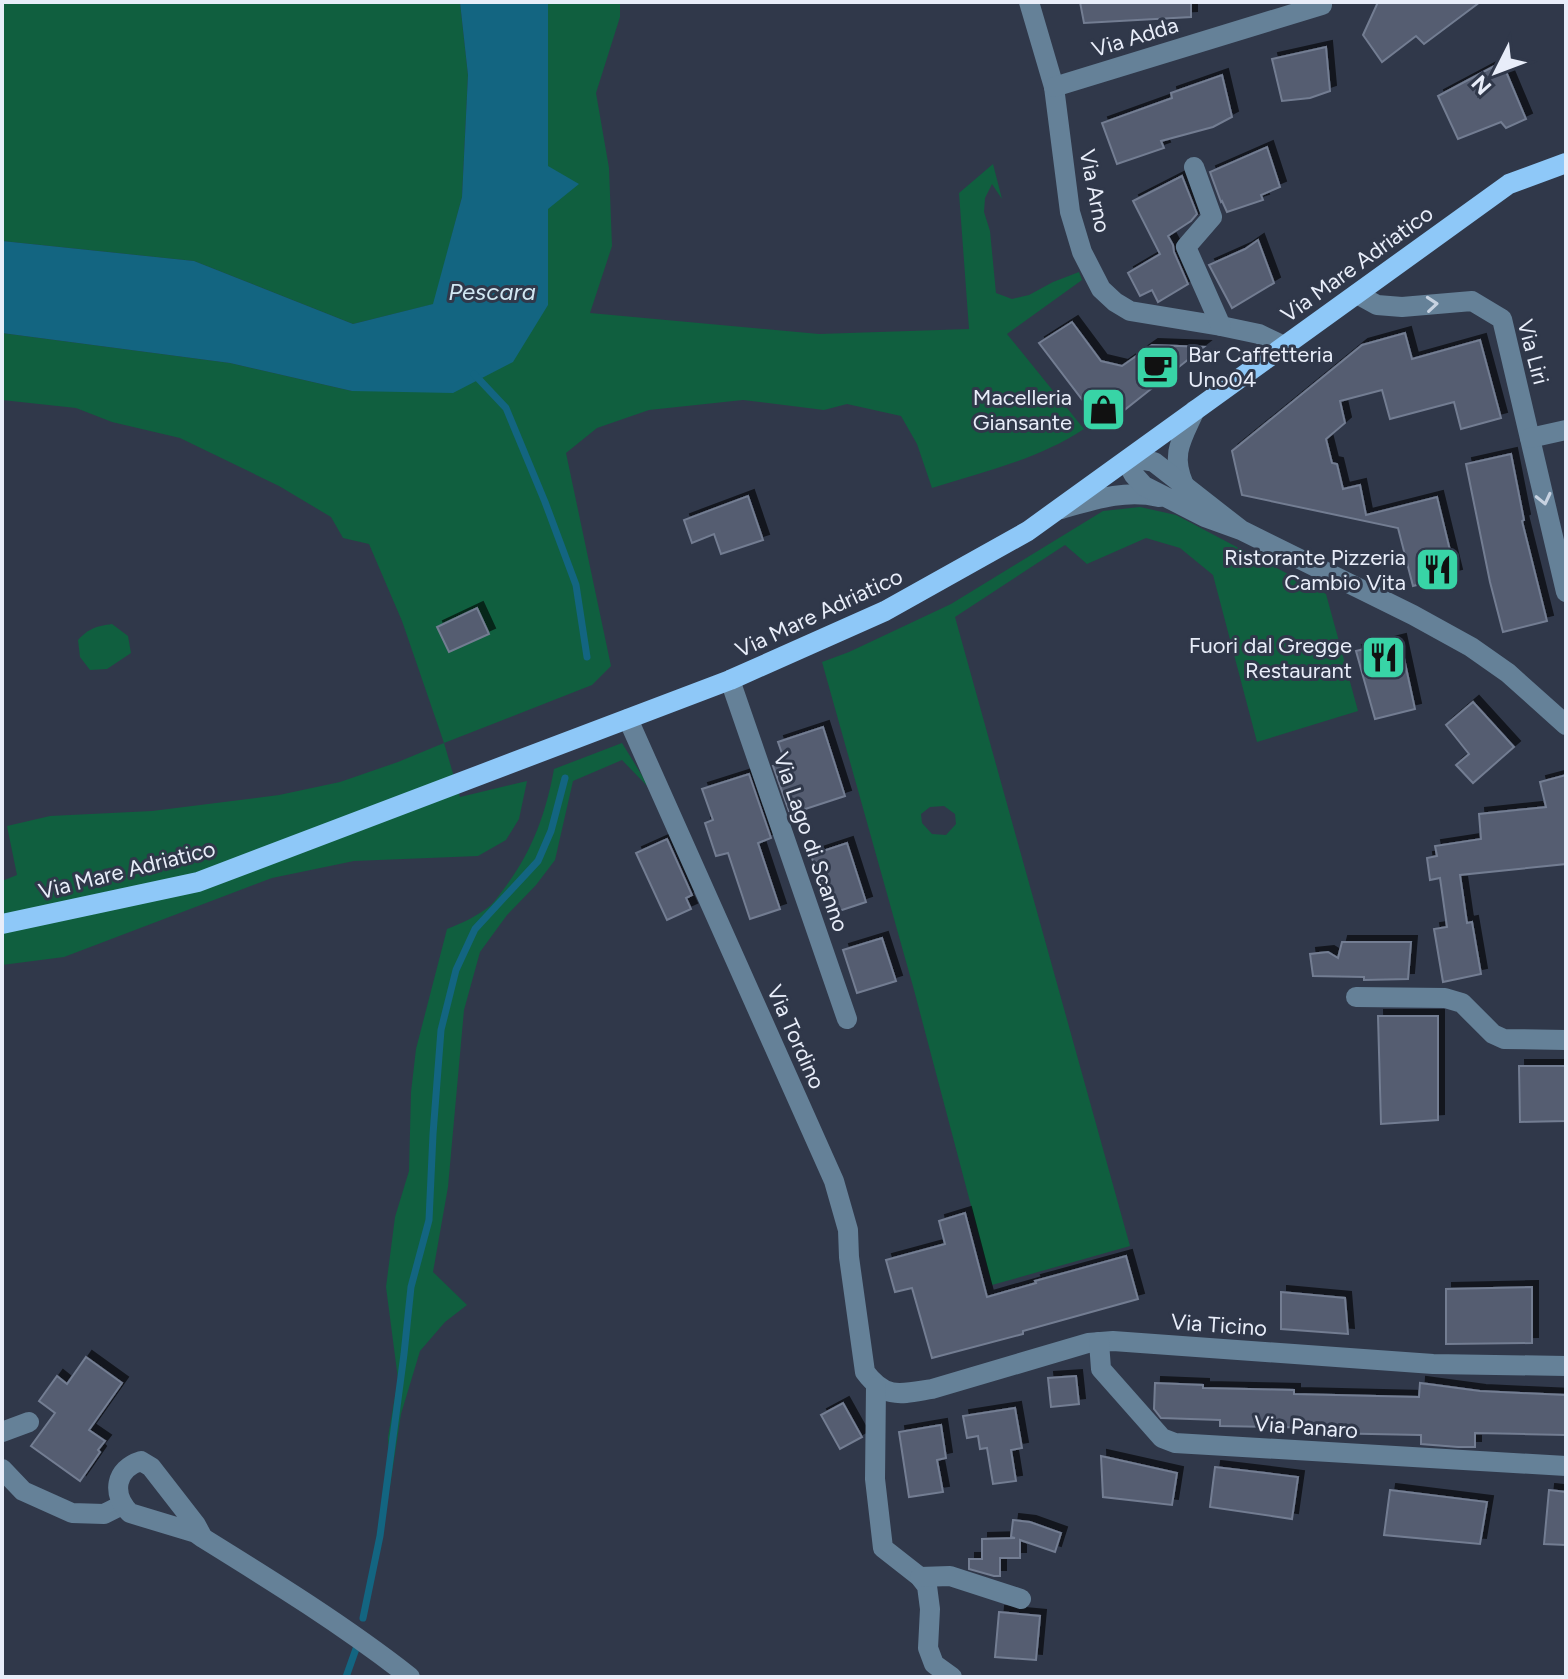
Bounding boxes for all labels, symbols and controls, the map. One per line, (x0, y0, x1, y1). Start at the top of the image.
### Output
street label: Via Adda (1089, 11, 1181, 63)
north arrow (1456, 32, 1536, 112)
text: N (1466, 70, 1497, 100)
street label: Via Arno (1074, 147, 1116, 235)
street label: Via Mare Adriatico (1276, 200, 1438, 328)
water label: Pescara (448, 277, 536, 306)
one-way arrow (1426, 296, 1439, 313)
street label: Via Liri (1511, 317, 1555, 387)
place label: Bar Caffetteria Uno04 (1188, 341, 1333, 393)
cafe icon: Bar Caffetteria Uno04 (1133, 343, 1181, 391)
place label: Macelleria Giansante (973, 384, 1072, 436)
shop icon: Macelleria Giansante (1079, 386, 1127, 434)
one-way arrow (1535, 491, 1552, 505)
place label: Ristorante Pizzeria Cambio Vita (1224, 544, 1406, 596)
restaurant icon: Ristorante Pizzeria Cambio Vita (1413, 546, 1461, 594)
street label: Via Mare Adriatico (731, 562, 907, 664)
place label: Fuori dal Gregge Restaurant (1189, 632, 1352, 684)
restaurant icon: Fuori dal Gregge Restaurant (1359, 634, 1407, 682)
street label: Via Lago di Scanno (768, 749, 854, 935)
street label: Via Mare Adriatico (36, 835, 218, 905)
street label: Via Tordino (761, 981, 831, 1093)
street label: Via Ticino (1170, 1308, 1268, 1342)
street label: Via Panaro (1253, 1410, 1359, 1444)

